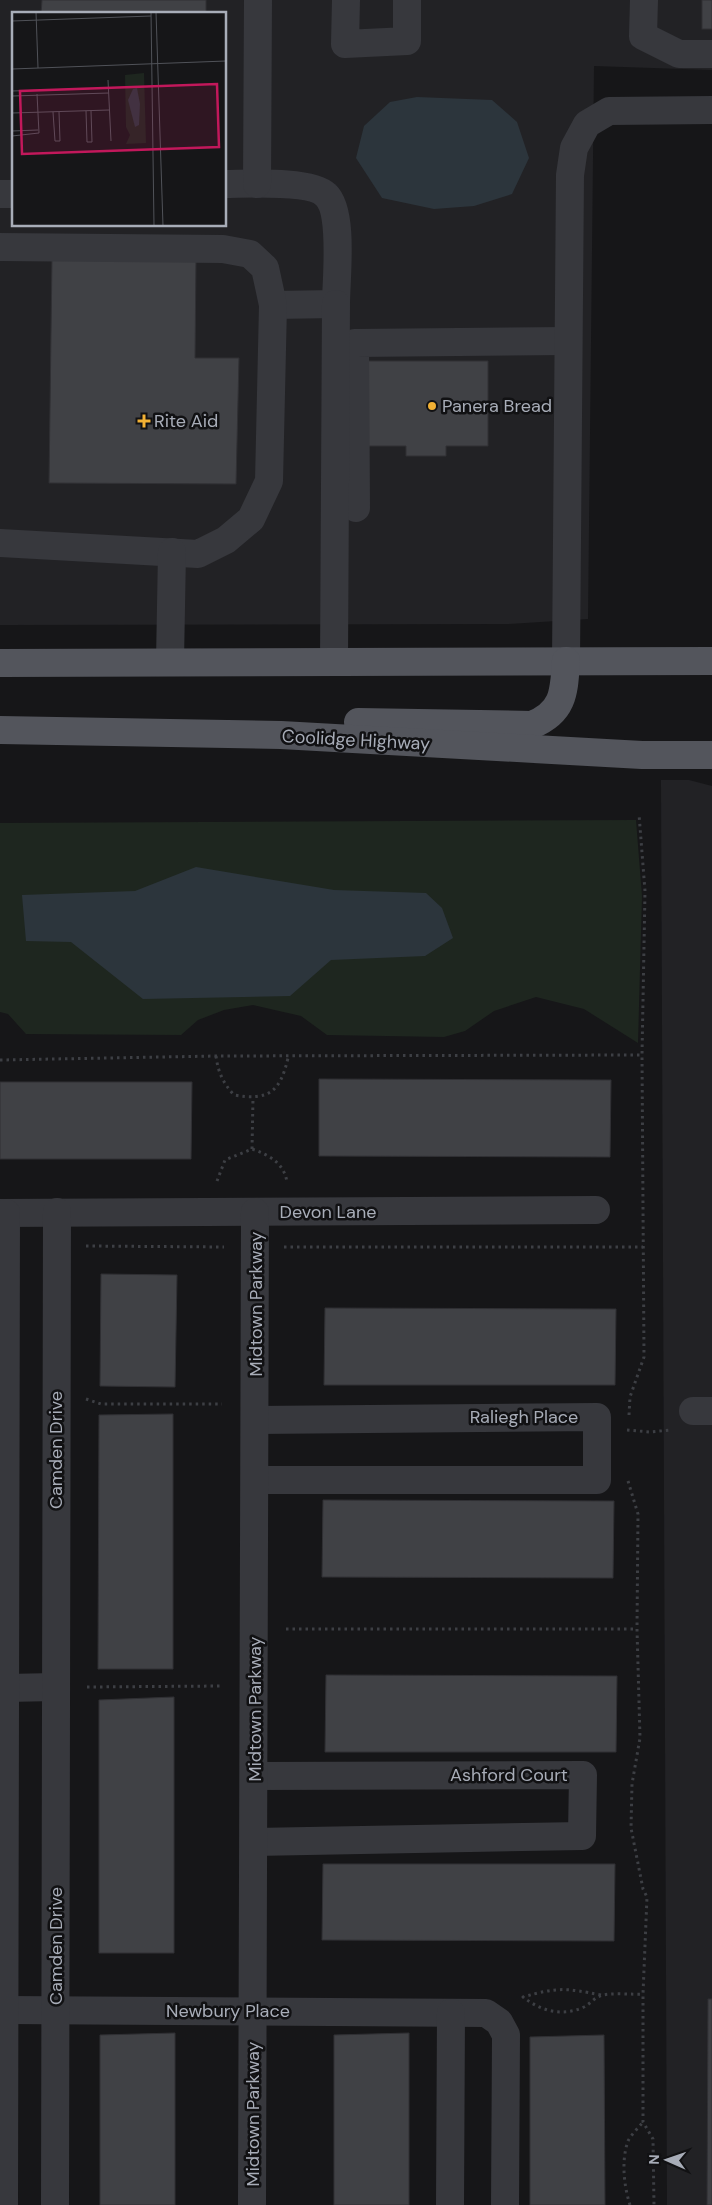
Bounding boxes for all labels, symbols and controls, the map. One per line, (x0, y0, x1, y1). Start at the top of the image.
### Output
inset map (12, 12, 226, 226)
place label: Panera Bread (442, 394, 552, 418)
marker: Panera Bread (426, 400, 438, 412)
place label: Rite Aid (154, 409, 218, 433)
marker: Rite Aid (138, 415, 150, 427)
street label: Coolidge Highway (281, 724, 431, 756)
street label: Devon Lane (280, 1200, 376, 1224)
street label: Midtown Parkway (244, 1231, 268, 1377)
street label: Camden Drive (44, 1391, 68, 1509)
street label: Raliegh Place (470, 1405, 578, 1429)
street label: Midtown Parkway (243, 1636, 267, 1782)
street label: Ashford Court (450, 1763, 568, 1787)
street label: Camden Drive (44, 1887, 68, 2005)
street label: Newbury Place (166, 1999, 290, 2023)
street label: Midtown Parkway (241, 2041, 265, 2187)
north arrow (642, 2135, 692, 2185)
text: N (645, 2154, 663, 2165)

